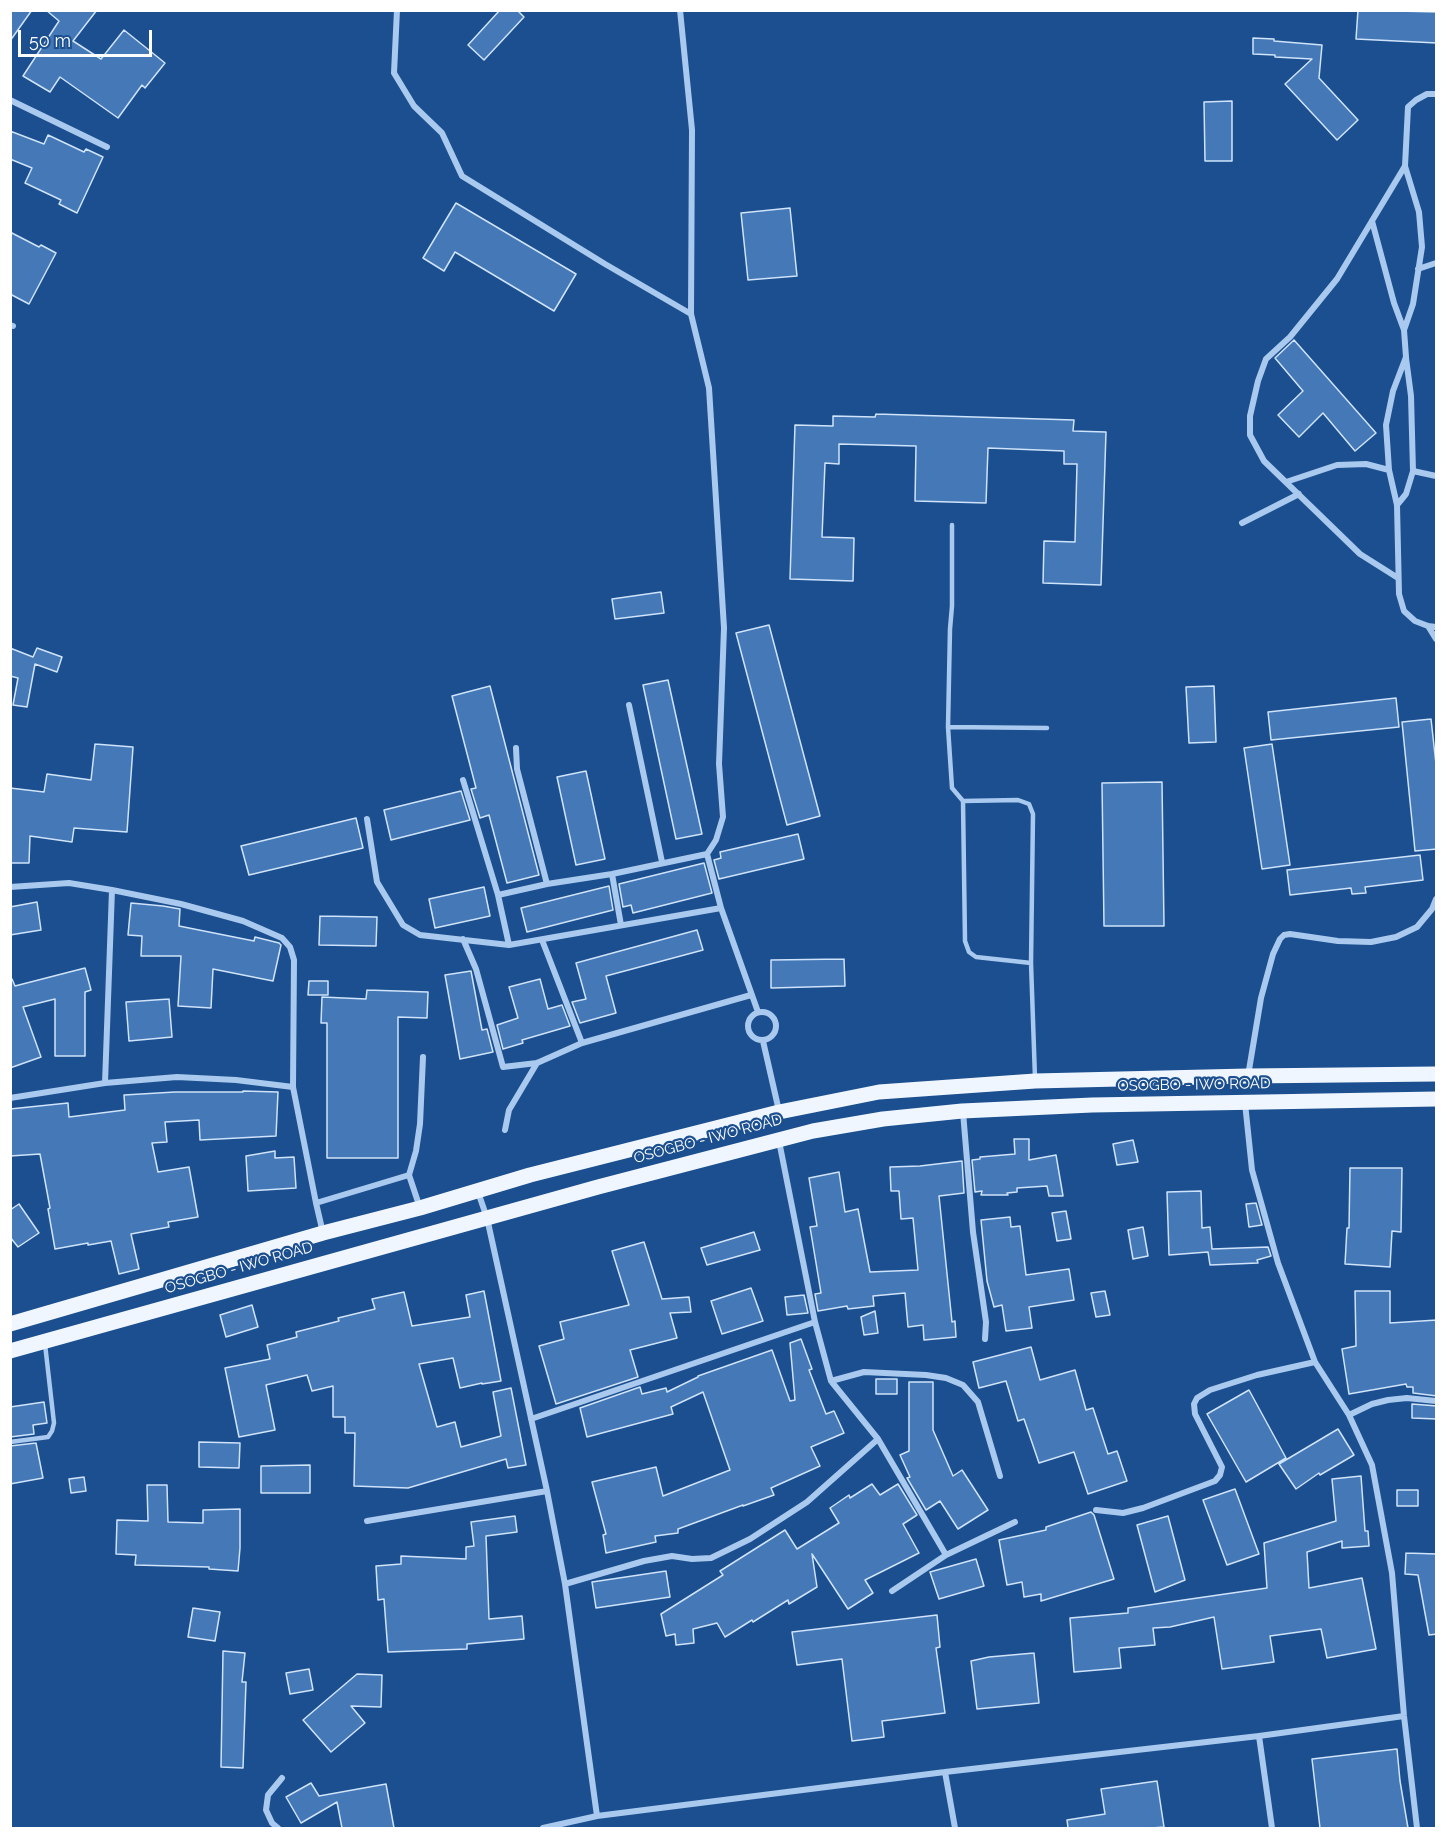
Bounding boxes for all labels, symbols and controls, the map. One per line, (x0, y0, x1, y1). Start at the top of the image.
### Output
scale bar (21, 18, 154, 56)
text: 50 m (29, 30, 71, 51)
street label: OSOGBO - IWO ROAD (1117, 1075, 1271, 1095)
street label: OSOGBO - IWO ROAD (632, 1110, 784, 1168)
street label: OSOGBO - IWO ROAD (163, 1238, 315, 1298)

